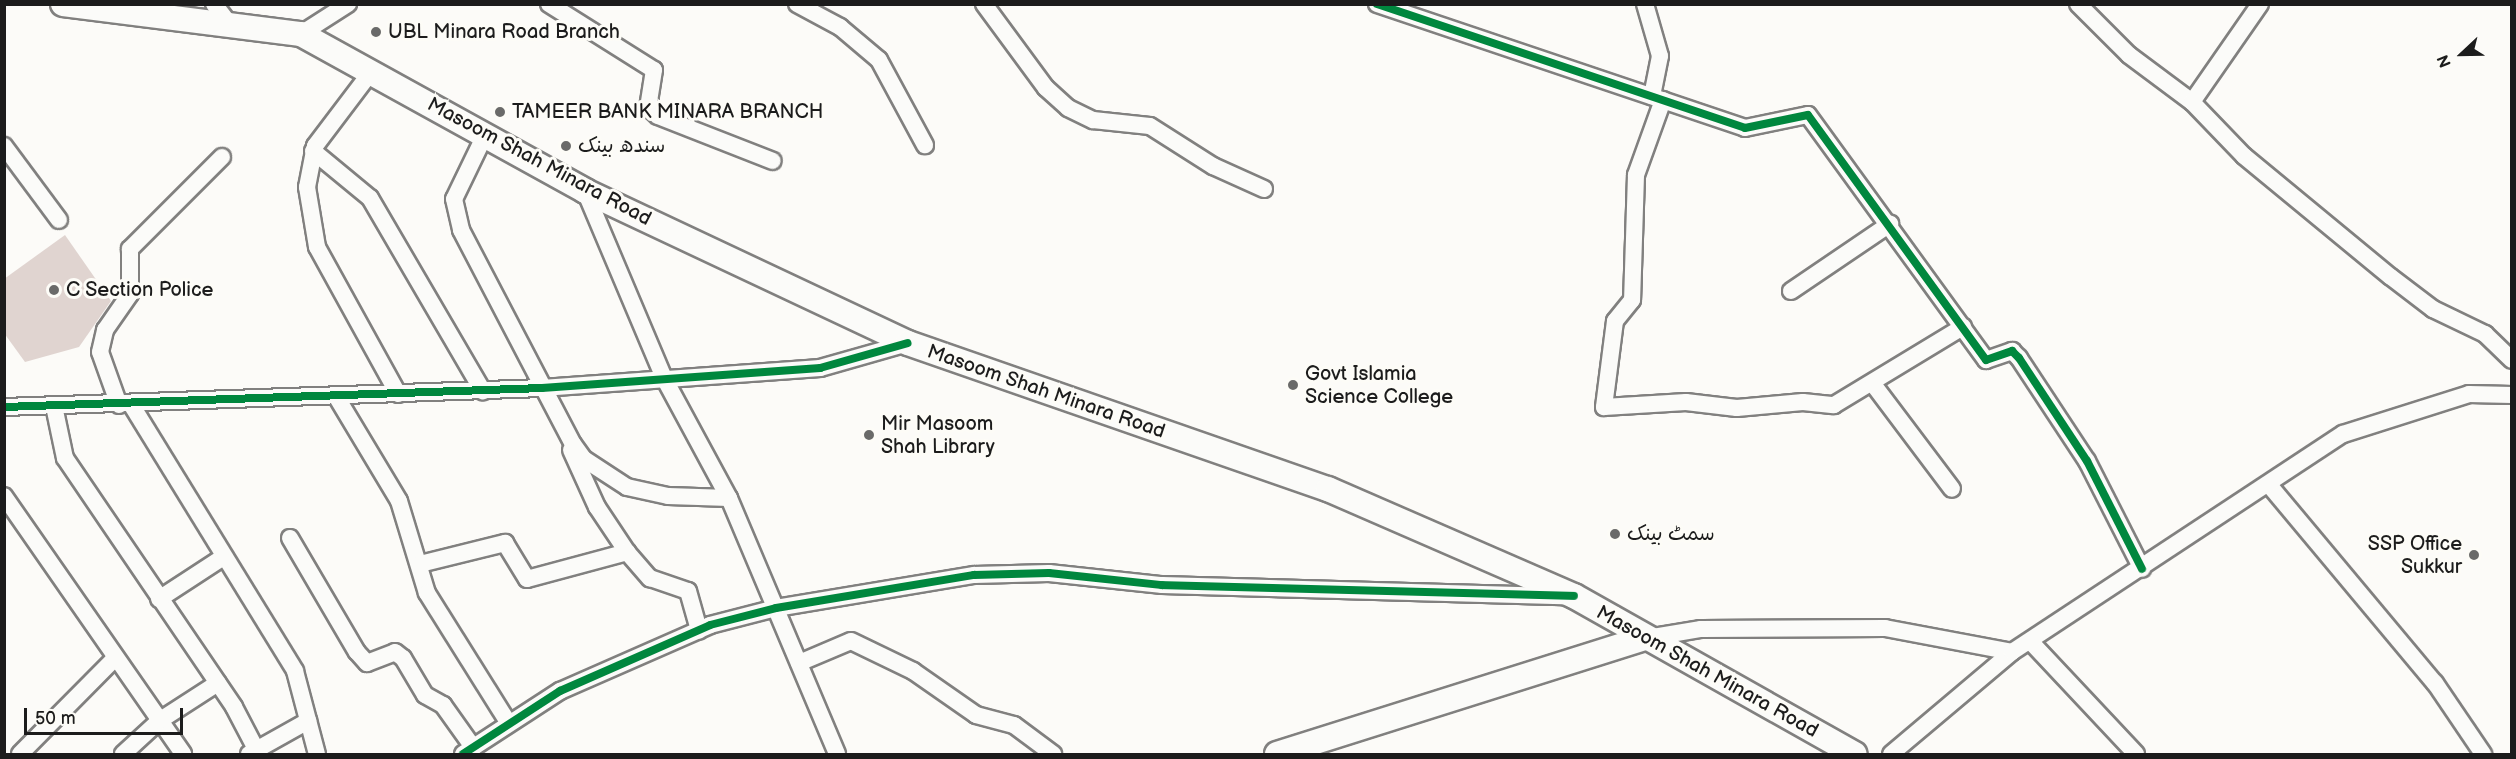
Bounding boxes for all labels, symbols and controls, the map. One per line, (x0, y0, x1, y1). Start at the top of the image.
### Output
place label: UBL Minara Road Branch (388, 20, 620, 44)
north arrow (2432, 24, 2492, 84)
marker: UBL Minara Road Branch (369, 25, 383, 39)
text: N (2434, 52, 2456, 70)
street label: Masoom Shah Minara Road (423, 93, 655, 231)
place label: TAMEER BANK MINARA BRANCH (512, 100, 823, 124)
marker: TAMEER BANK MINARA BRANCH (493, 105, 507, 119)
place label: سندھ بینک (578, 134, 665, 158)
marker: سندھ بینک (559, 139, 573, 153)
place label: C Section Police (66, 278, 214, 302)
marker: C Section Police (47, 283, 61, 297)
street label: Masoom Shah Minara Road (924, 340, 1168, 444)
place label: Govt Islamia Science College (1305, 362, 1453, 409)
marker: Govt Islamia Science College (1286, 378, 1300, 392)
place label: Mir Masoom Shah Library (881, 412, 995, 459)
marker: Mir Masoom Shah Library (862, 428, 876, 442)
place label: سمٹ بینک (1627, 522, 1715, 546)
marker: سمٹ بینک (1608, 527, 1622, 541)
place label: SSP Office Sukkur (2368, 532, 2462, 579)
marker: SSP Office Sukkur (2467, 548, 2481, 562)
street label: Masoom Shah Minara Road (1592, 601, 1822, 743)
scale bar (27, 696, 186, 734)
text: 50 m (35, 708, 76, 729)

